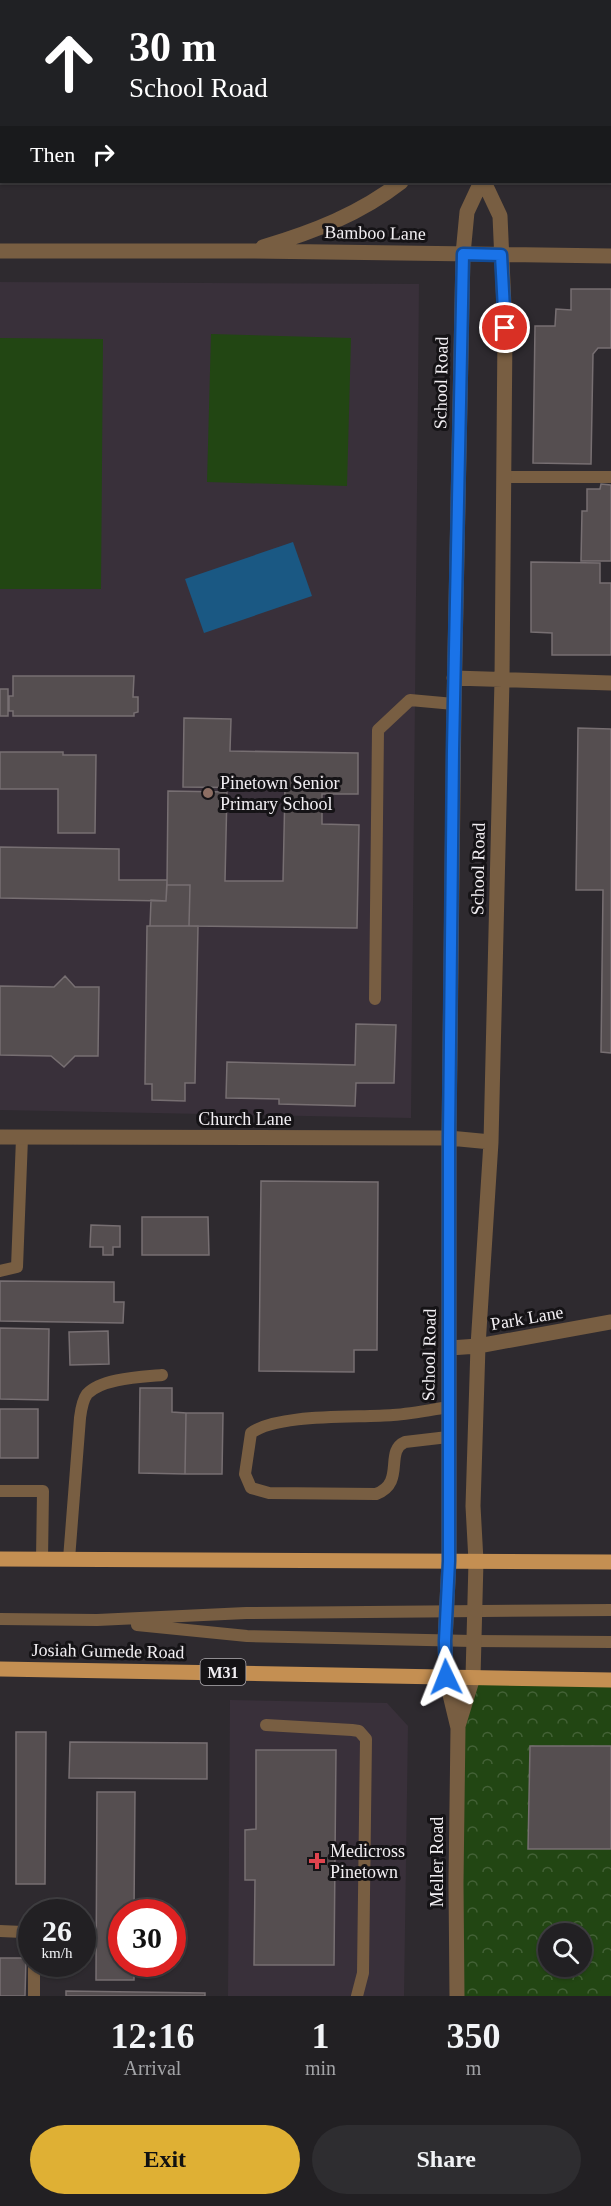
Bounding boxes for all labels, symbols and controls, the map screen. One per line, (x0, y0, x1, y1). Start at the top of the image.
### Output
icon: ahead (30, 24, 108, 102)
text: 30 m (129, 24, 217, 70)
text: School Road (129, 73, 268, 103)
icon: right (87, 138, 120, 171)
text: Then (30, 142, 75, 167)
street label: Bamboo Lane (324, 222, 426, 244)
pin (479, 302, 530, 353)
icon: arrive (488, 311, 521, 344)
street label: School Road (430, 337, 452, 429)
place label: Pinetown Senior Primary School (220, 773, 340, 814)
marker: Pinetown Senior Primary School (201, 786, 215, 800)
street label: School Road (467, 823, 489, 915)
street label: Church Lane (198, 1109, 292, 1129)
street label: Park Lane (489, 1302, 565, 1334)
street label: School Road (418, 1309, 440, 1401)
street label: Josiah Gumede Road (31, 1640, 185, 1662)
position arrow (414, 1645, 478, 1709)
road number: M31 (200, 1659, 246, 1685)
street label: Meller Road (427, 1817, 447, 1907)
place label: Medicross Pinetown (330, 1841, 405, 1882)
marker: Medicross Pinetown (308, 1852, 326, 1870)
speed limit sign: 30 (108, 1899, 186, 1977)
text: 26 (42, 1914, 72, 1947)
map controls (538, 1923, 592, 1977)
button: search (538, 1923, 592, 1977)
text: km/h (42, 1945, 72, 1961)
text: 12:16 (110, 2016, 194, 2056)
text: 1 (312, 2016, 330, 2056)
text: 350 (447, 2016, 501, 2056)
text: Arrival (124, 2057, 181, 2079)
text: min (305, 2057, 336, 2079)
text: m (466, 2057, 481, 2079)
button: Exit (30, 2125, 300, 2194)
button: Share (312, 2125, 581, 2194)

